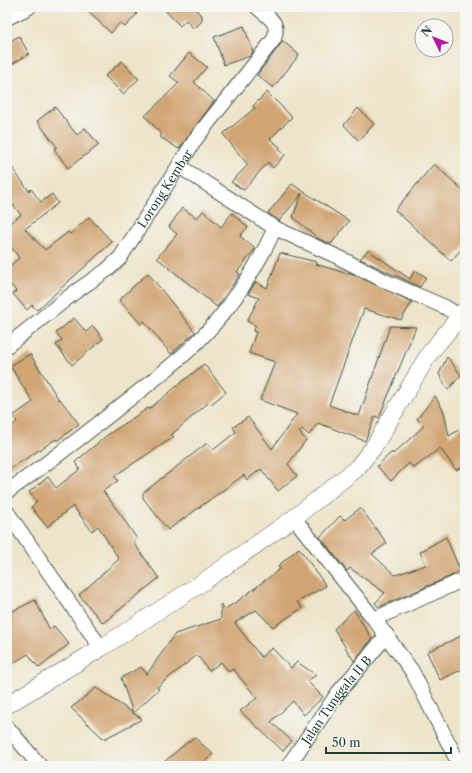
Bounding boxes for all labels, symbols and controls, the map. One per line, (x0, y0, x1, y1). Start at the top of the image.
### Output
north arrow (414, 18, 454, 58)
text: N (418, 23, 435, 39)
street label: Lorong Kembar (134, 146, 195, 230)
street label: Jalan Tunggala II B (297, 652, 374, 748)
scale bar (326, 729, 451, 755)
text: 50 m (332, 735, 361, 750)

